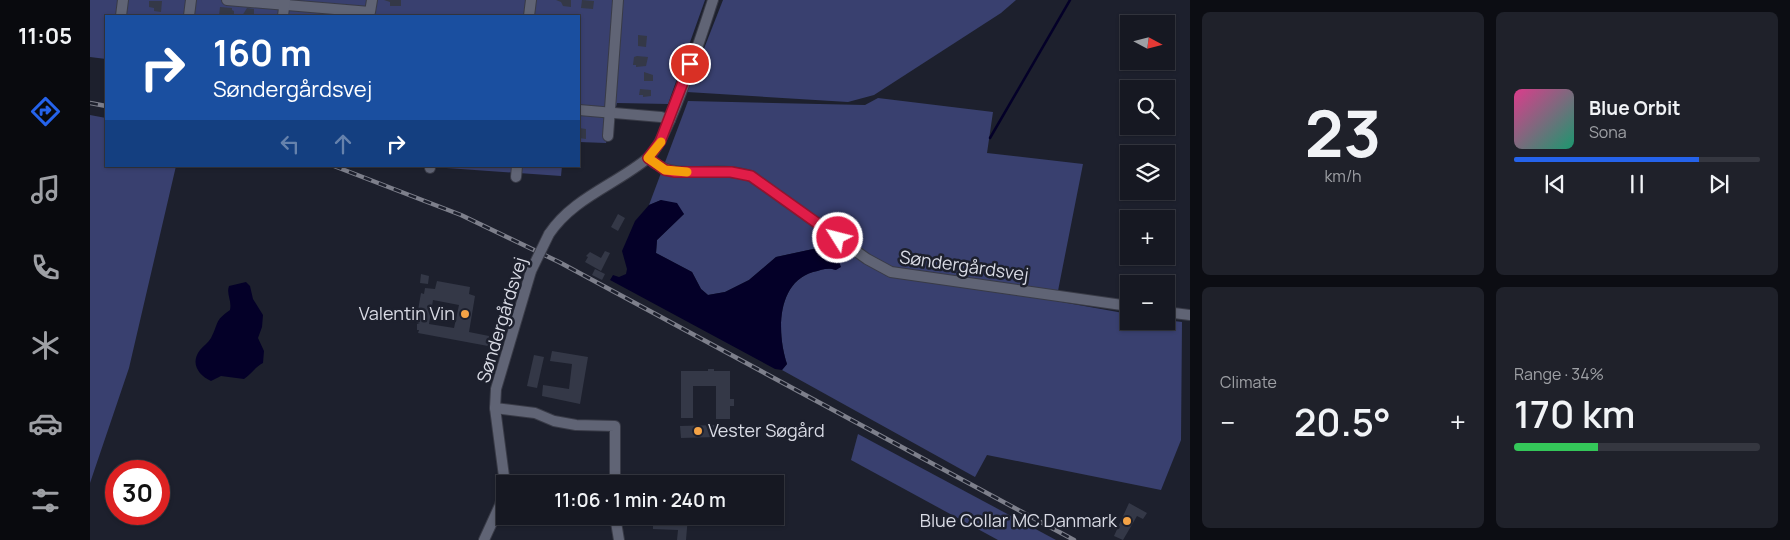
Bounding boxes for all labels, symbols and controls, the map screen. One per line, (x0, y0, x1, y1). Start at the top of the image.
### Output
north arrow (1120, 15, 1175, 70)
map controls (1120, 15, 1175, 330)
text: 11:05 (18, 21, 72, 51)
text: 160 m (213, 29, 312, 77)
icon: right (130, 35, 195, 100)
pin (669, 43, 711, 85)
icon: arrive (676, 50, 704, 78)
text: Søndergårdsvej (213, 74, 372, 104)
button: search (1120, 80, 1175, 135)
text: 23 (1305, 88, 1381, 177)
icon: directions (28, 94, 63, 129)
text: Blue Orbit (1589, 95, 1681, 121)
text: Sona (1589, 121, 1627, 143)
icon: left (276, 130, 304, 158)
icon: ahead (329, 130, 357, 158)
icon: right (382, 130, 410, 158)
button: layers (1120, 145, 1175, 200)
text: km/h (1324, 165, 1362, 187)
icon: previous (1541, 170, 1569, 198)
icon: pause (1623, 170, 1651, 198)
icon: next (1705, 170, 1733, 198)
icon: music (28, 172, 63, 207)
button: + (1120, 210, 1175, 265)
position arrow (811, 211, 863, 263)
street label: Søndergårdsvej (898, 244, 1030, 286)
icon: phone (28, 250, 63, 285)
street label: Søndergårdsvej (471, 254, 532, 385)
button: − (1120, 275, 1175, 330)
place label: Valentin Vin (359, 301, 455, 325)
marker: Valentin Vin (459, 308, 471, 320)
icon: climate (28, 328, 63, 363)
text: Range · 34% (1514, 363, 1604, 385)
text: Climate (1220, 371, 1277, 393)
text: 170 km (1514, 387, 1635, 439)
text: 20.5° (1294, 395, 1391, 447)
text: − (1220, 403, 1235, 441)
text: + (1450, 403, 1466, 441)
icon: car (28, 406, 63, 441)
place label: Vester Søgård (708, 418, 825, 442)
marker: Vester Søgård (692, 425, 704, 437)
speed limit sign: 30 (105, 460, 170, 525)
icon: filters (28, 483, 63, 518)
text: 11:06 · 1 min · 240 m (554, 487, 726, 513)
place label: Blue Collar MC Danmark (920, 508, 1118, 532)
marker: Blue Collar MC Danmark (1121, 515, 1133, 527)

